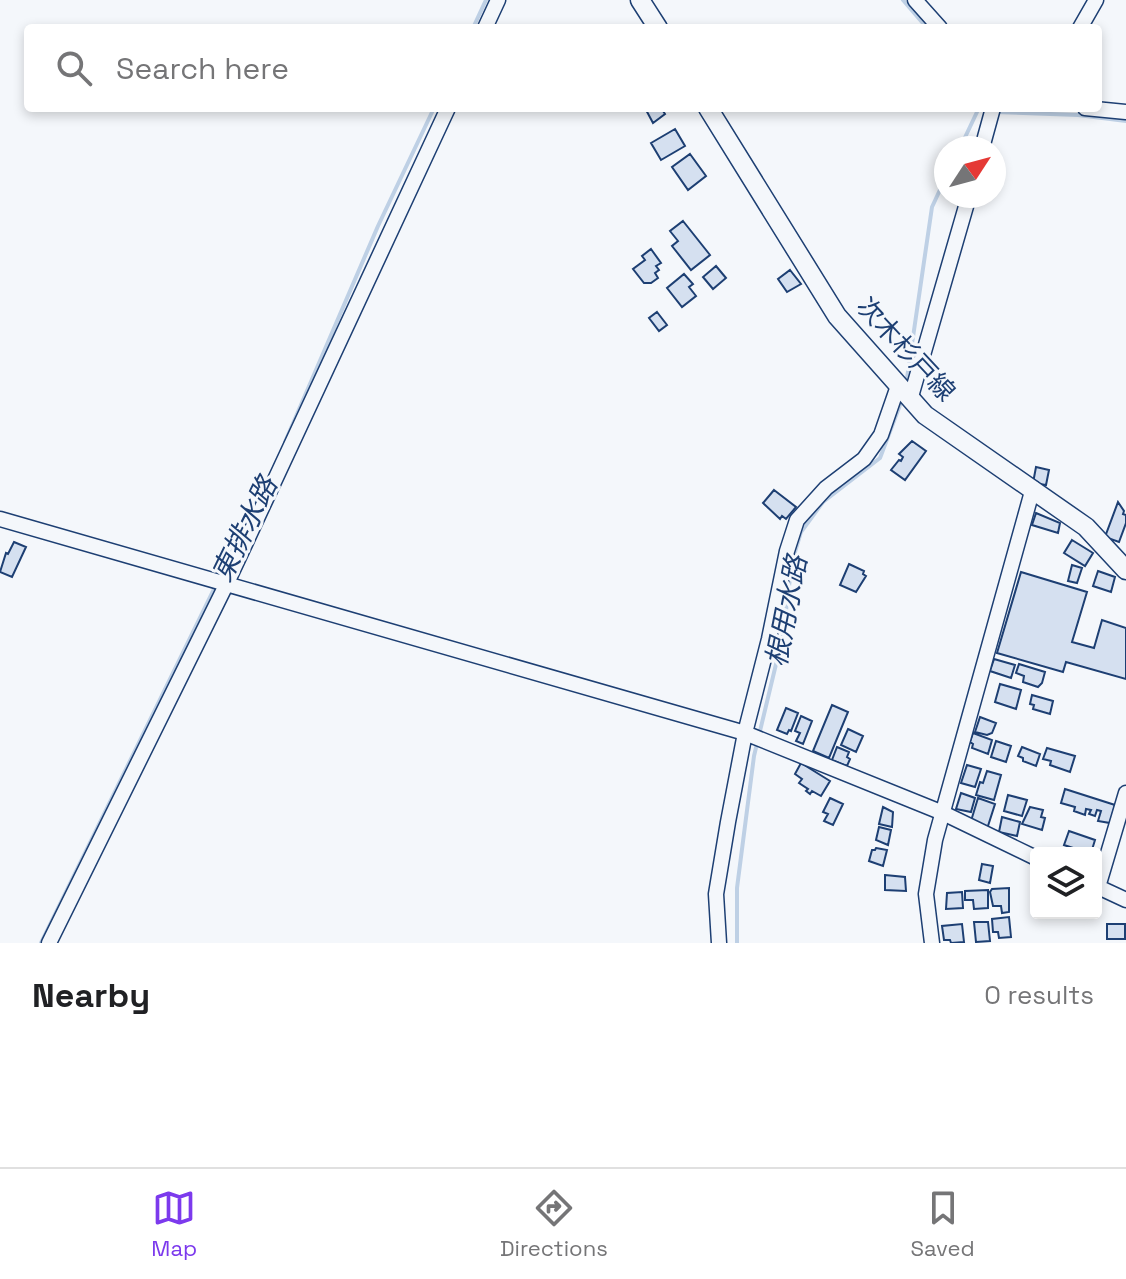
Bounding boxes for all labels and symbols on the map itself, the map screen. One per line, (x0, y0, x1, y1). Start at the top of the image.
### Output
north arrow (934, 136, 1006, 208)
street label: 次木杉戸線 (849, 290, 963, 408)
water label: 東排水路 (203, 469, 286, 587)
water label: 根用水路 (758, 551, 815, 669)

